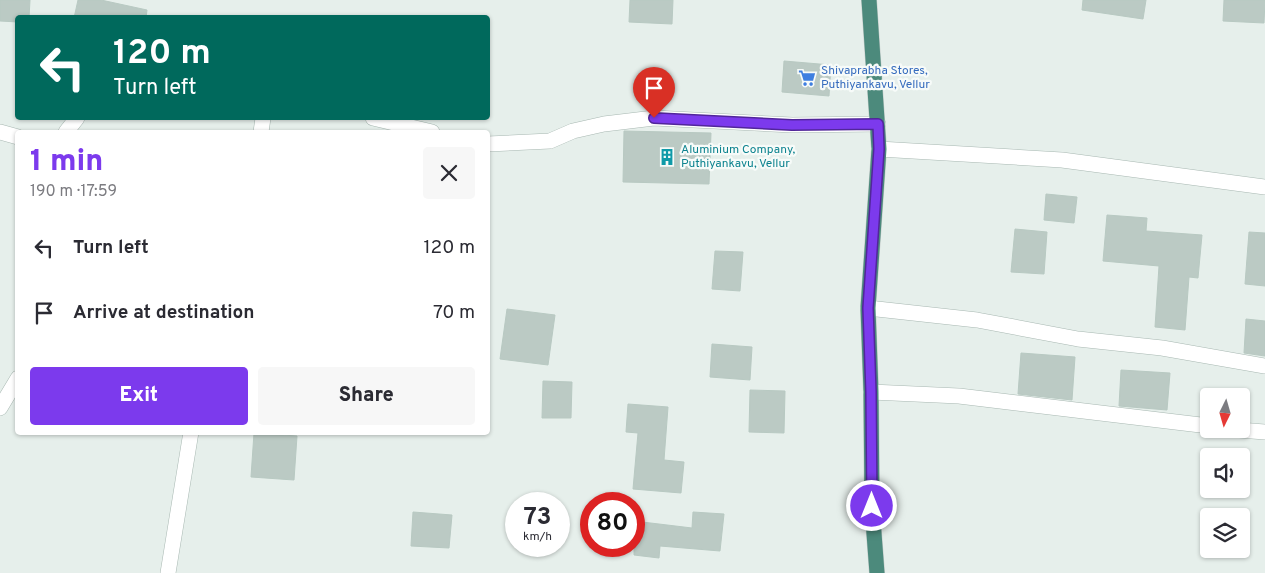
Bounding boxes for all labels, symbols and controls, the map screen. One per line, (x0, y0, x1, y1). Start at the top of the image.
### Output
text: 120 m (113, 32, 211, 76)
icon: left (30, 35, 95, 100)
place label: Shivaprabha Stores, Puthiyankavu, Vellur (821, 63, 930, 93)
pin (633, 67, 675, 118)
supermarket icon: Shivaprabha Stores, Puthiyankavu, Vellur (797, 68, 817, 88)
icon: arrive (640, 74, 668, 102)
text: Turn left (113, 75, 196, 102)
place label: Aluminium Company, Puthiyankavu, Vellur (681, 142, 795, 172)
text: 1 min (30, 144, 103, 181)
button: close (423, 147, 475, 199)
building icon: Aluminium Company, Puthiyankavu, Vellur (657, 147, 677, 167)
text: 190 m · 17:59 (30, 182, 117, 202)
icon: left (30, 234, 58, 262)
text: Turn left (73, 236, 149, 260)
text: 120 m (424, 236, 475, 260)
icon: arrive (30, 299, 58, 327)
text: Arrive at destination (73, 301, 254, 325)
text: 70 m (433, 301, 475, 325)
button: Exit (30, 367, 248, 425)
button: Share (258, 367, 475, 425)
north arrow (1200, 388, 1250, 438)
map controls (1200, 388, 1250, 558)
button: sound (1200, 448, 1250, 498)
position arrow (845, 479, 897, 531)
speed limit sign: 80 (580, 492, 645, 557)
text: 73 (523, 502, 552, 534)
button: layers (1200, 508, 1250, 558)
text: km/h (523, 529, 552, 545)

